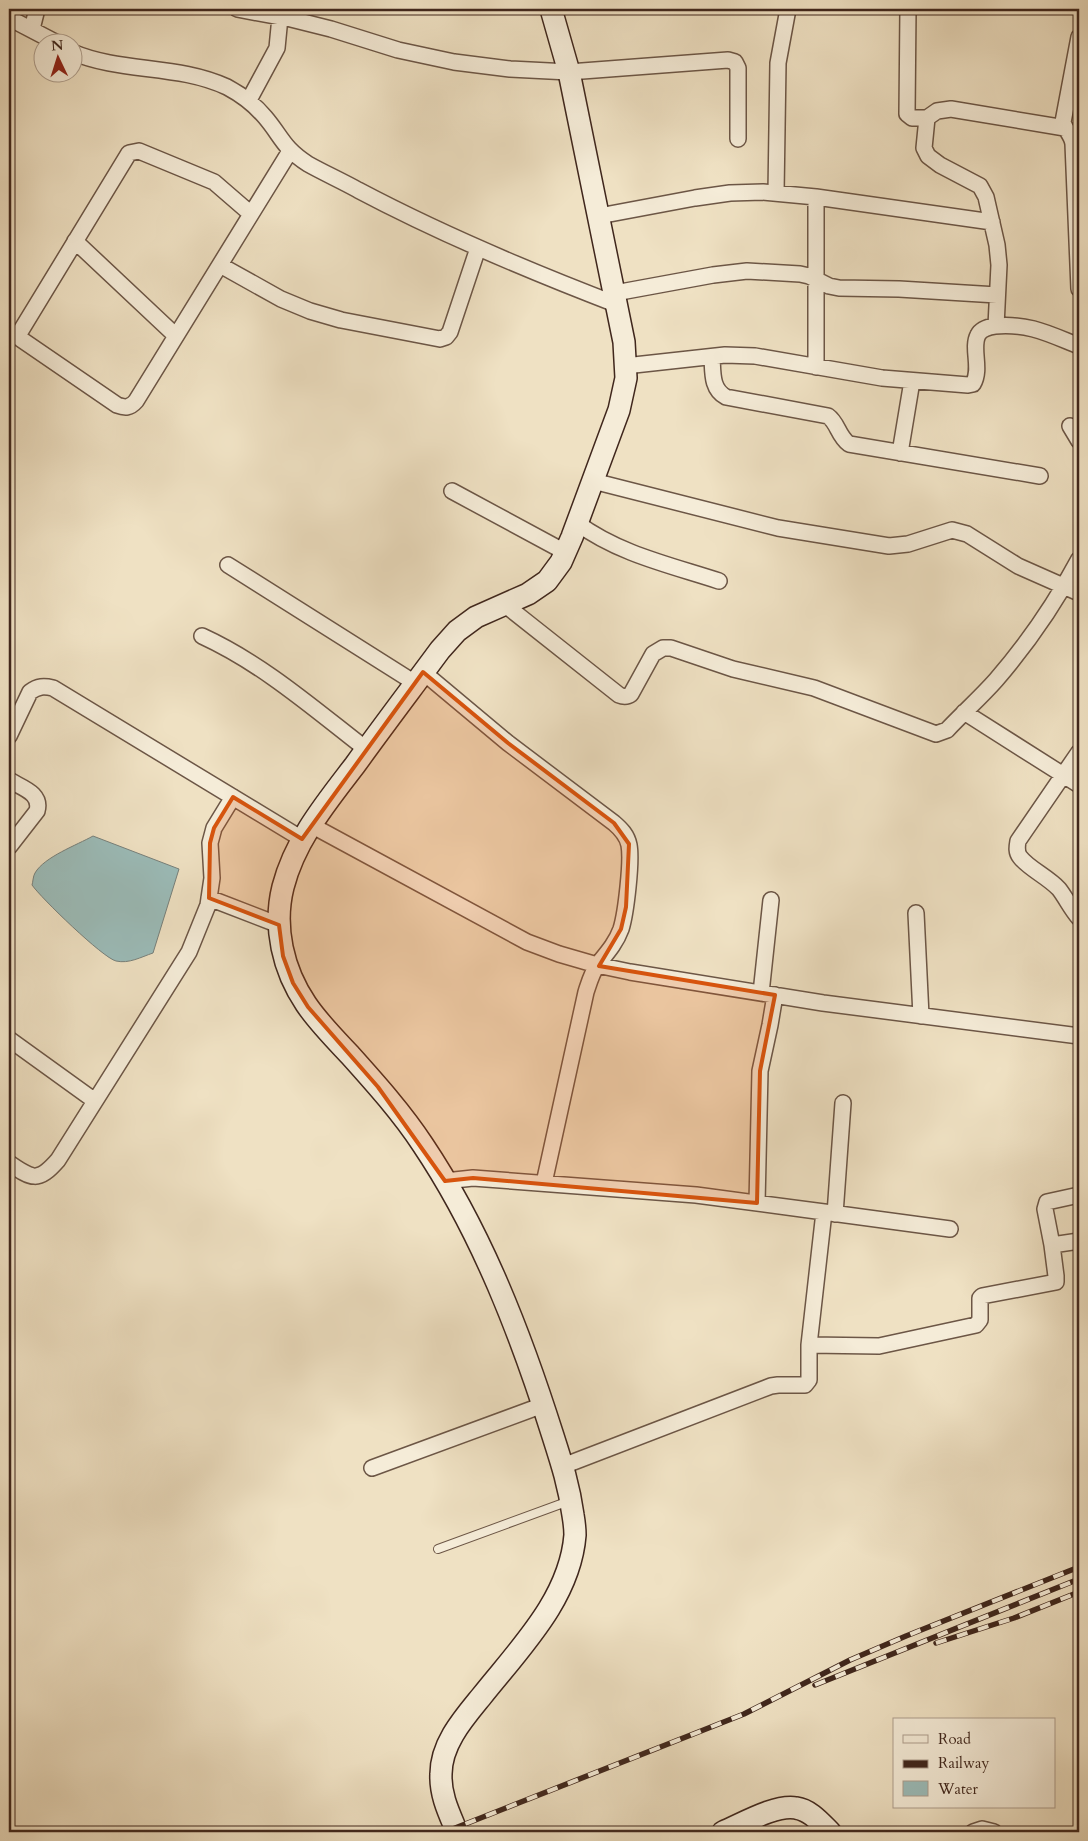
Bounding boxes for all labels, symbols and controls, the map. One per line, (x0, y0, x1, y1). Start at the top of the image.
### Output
north arrow (32, 32, 82, 82)
text: N (50, 36, 64, 55)
legend (893, 1718, 1056, 1808)
text: Road (938, 1729, 971, 1749)
text: Railway (938, 1753, 989, 1773)
text: Water (937, 1779, 979, 1799)

